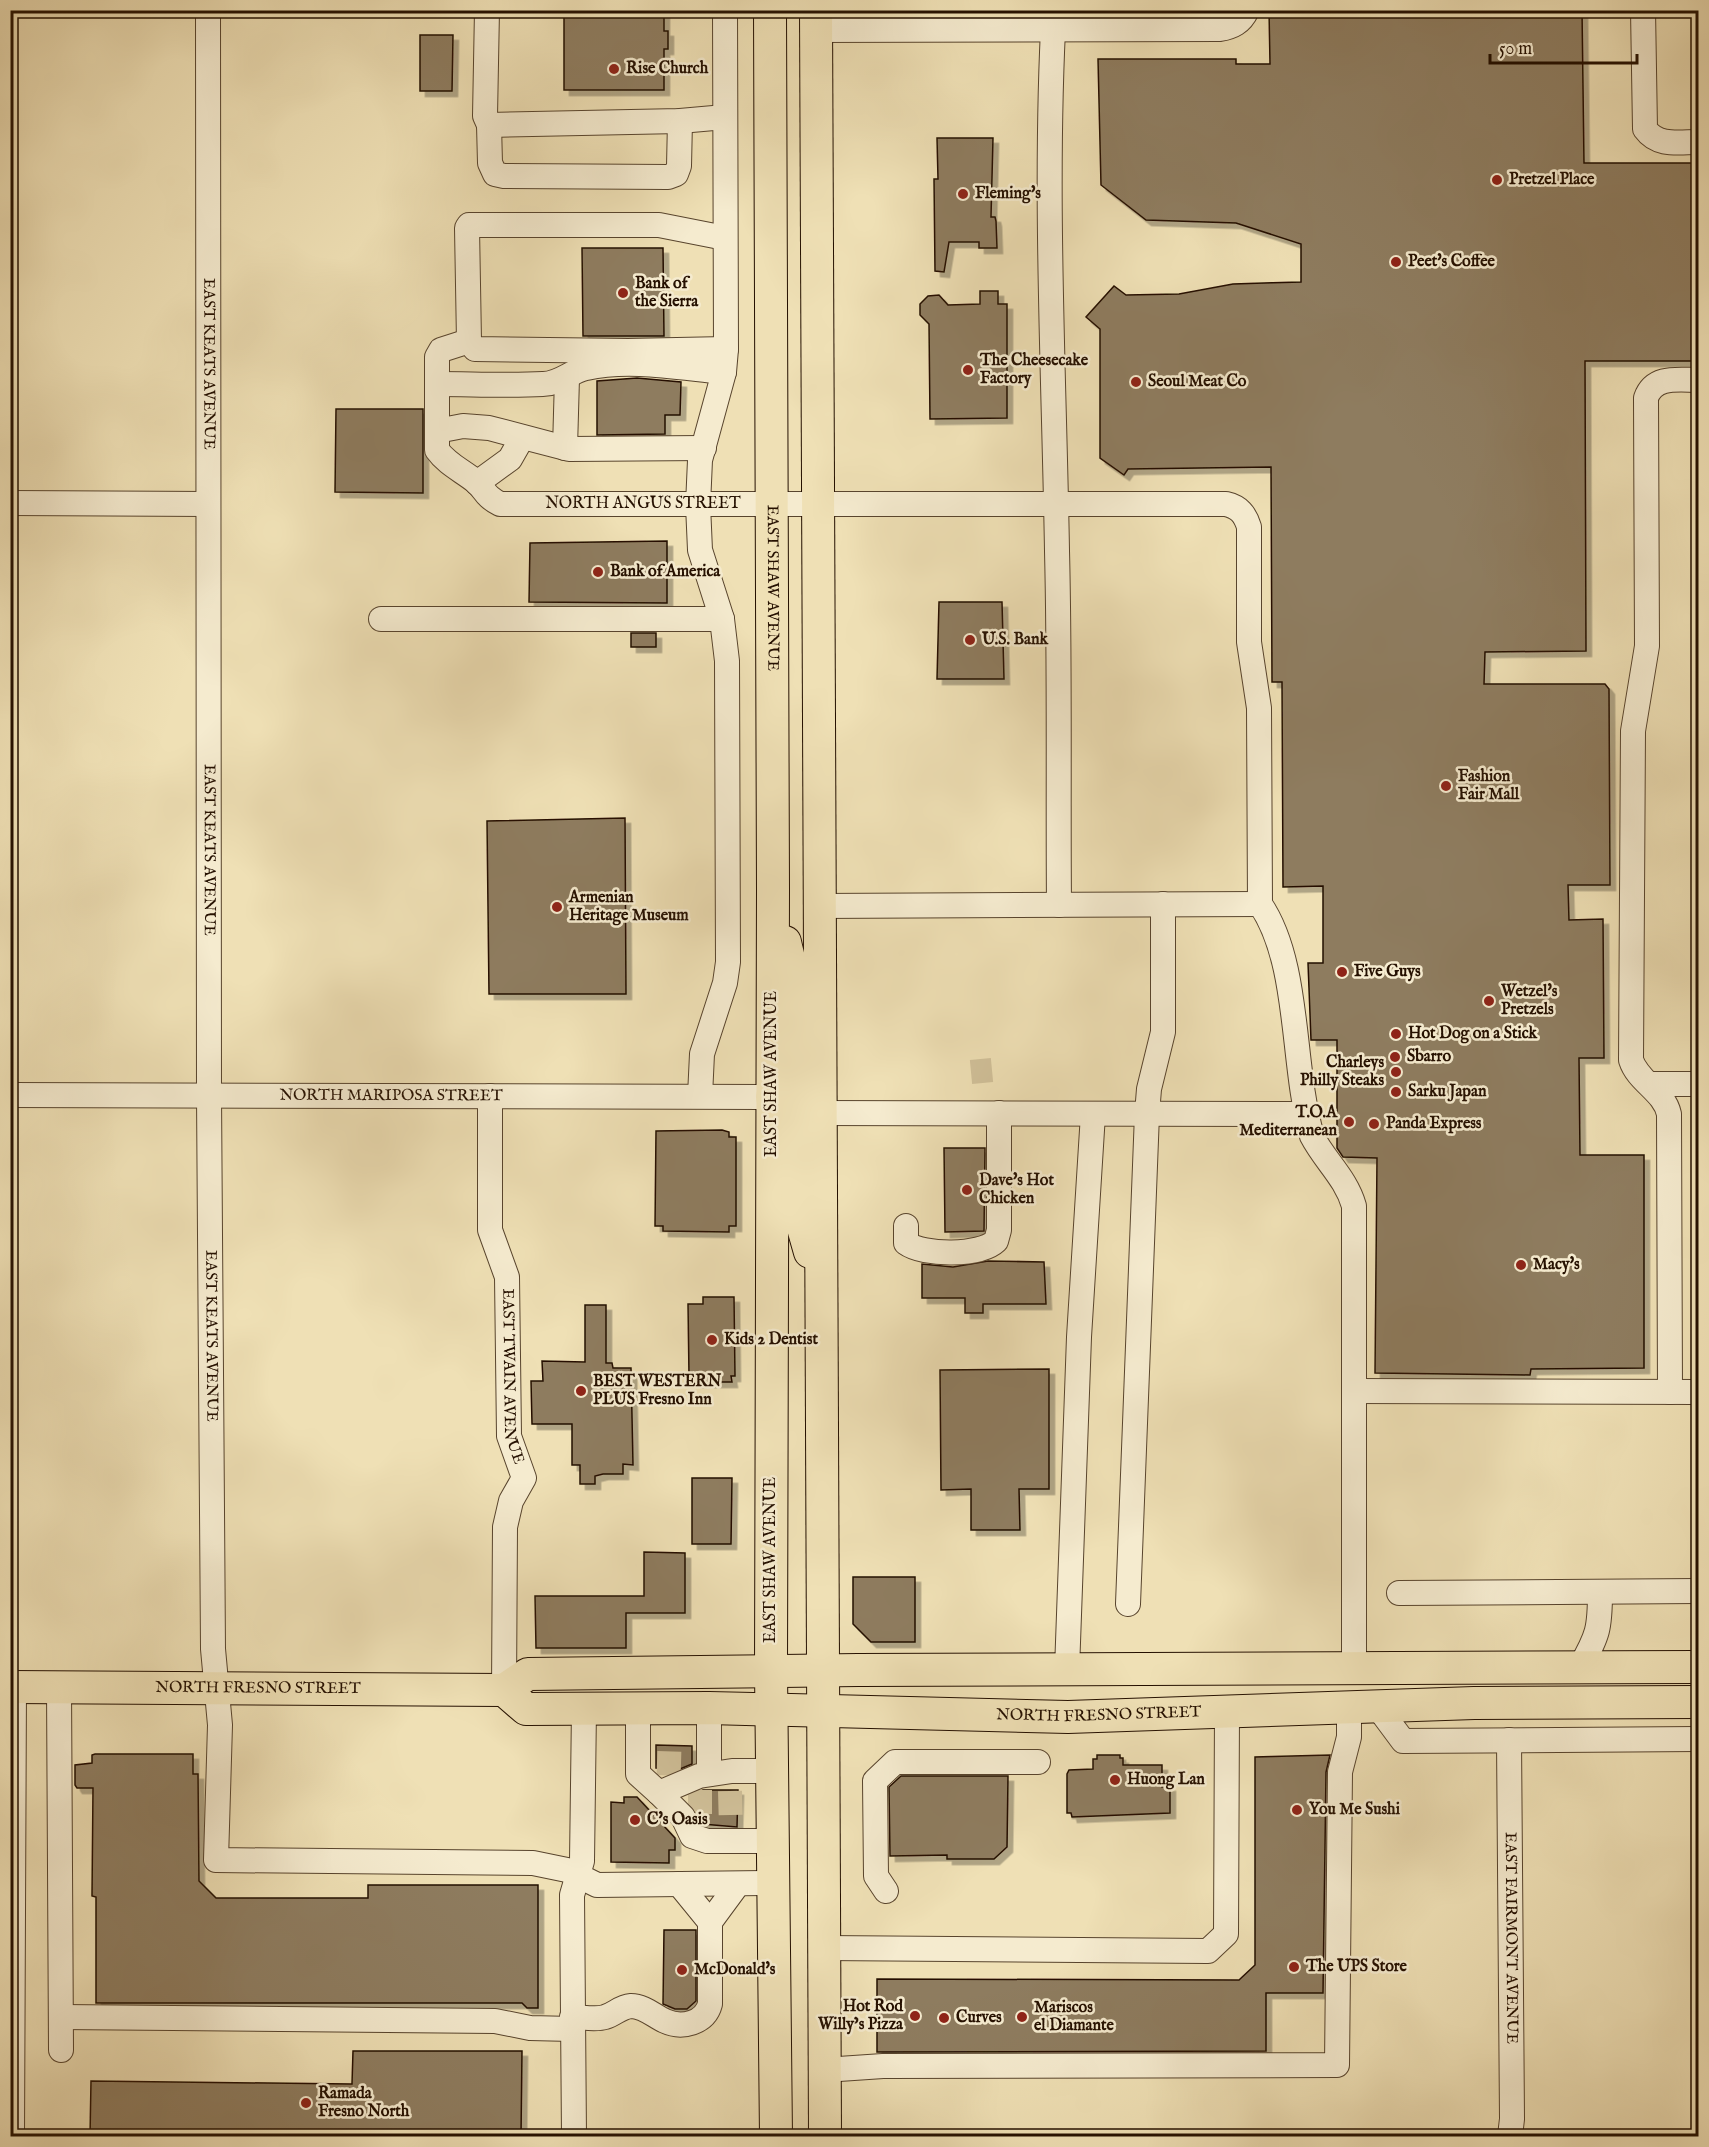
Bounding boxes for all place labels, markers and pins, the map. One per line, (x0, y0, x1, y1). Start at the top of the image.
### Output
place label: Rise Church (626, 59, 709, 79)
marker: Rise Church (607, 62, 621, 76)
place label: Pretzel Place (1509, 170, 1595, 190)
marker: Pretzel Place (1490, 173, 1504, 187)
place label: Fleming's (975, 184, 1041, 204)
marker: Fleming's (956, 187, 970, 201)
place label: Peet's Coffee (1408, 252, 1496, 272)
marker: Peet's Coffee (1389, 255, 1403, 269)
place label: Bank of the Sierra (634, 274, 699, 312)
marker: Bank of the Sierra (616, 286, 630, 300)
place label: The Cheesecake Factory (979, 351, 1089, 389)
marker: The Cheesecake Factory (961, 363, 975, 377)
place label: Seoul Meat Co (1148, 372, 1247, 392)
marker: Seoul Meat Co (1129, 375, 1143, 389)
place label: Bank of America (610, 562, 721, 582)
marker: Bank of America (591, 565, 605, 579)
place label: U.S. Bank (981, 630, 1048, 650)
marker: U.S. Bank (963, 633, 977, 647)
place label: Fashion Fair Mall (1458, 767, 1520, 805)
marker: Fashion Fair Mall (1439, 779, 1453, 793)
place label: Armenian Heritage Museum (568, 888, 689, 926)
marker: Armenian Heritage Museum (550, 900, 564, 914)
place label: Five Guys (1354, 962, 1421, 982)
marker: Five Guys (1335, 965, 1349, 979)
place label: Wetzel's Pretzels (1500, 982, 1558, 1020)
marker: Wetzel's Pretzels (1482, 994, 1496, 1008)
place label: Hot Dog on a Stick (1408, 1024, 1538, 1044)
marker: Hot Dog on a Stick (1389, 1027, 1403, 1041)
place label: Sbarro (1407, 1047, 1451, 1067)
marker: Sbarro (1388, 1050, 1402, 1064)
place label: Charleys Philly Steaks (1300, 1053, 1384, 1091)
marker: Charleys Philly Steaks (1389, 1065, 1403, 1079)
place label: Sarku Japan (1408, 1082, 1487, 1102)
marker: Sarku Japan (1389, 1085, 1403, 1099)
place label: T.O.A Mediterranean (1239, 1103, 1338, 1141)
place label: Panda Express (1386, 1114, 1482, 1134)
marker: T.O.A Mediterranean (1342, 1115, 1356, 1129)
marker: Panda Express (1367, 1117, 1381, 1131)
place label: Dave's Hot Chicken (979, 1171, 1054, 1209)
marker: Dave's Hot Chicken (960, 1183, 974, 1197)
place label: Macy's (1533, 1255, 1580, 1275)
marker: Macy's (1514, 1258, 1528, 1272)
place label: Kids 2 Dentist (724, 1330, 818, 1350)
marker: Kids 2 Dentist (705, 1333, 719, 1347)
place label: BEST WESTERN PLUS Fresno Inn (593, 1372, 721, 1410)
marker: BEST WESTERN PLUS Fresno Inn (574, 1384, 588, 1398)
place label: Huong Lan (1127, 1770, 1205, 1790)
marker: Huong Lan (1108, 1773, 1122, 1787)
place label: You Me Sushi (1309, 1800, 1401, 1820)
marker: You Me Sushi (1290, 1803, 1304, 1817)
place label: C's Oasis (647, 1810, 708, 1830)
marker: C's Oasis (628, 1813, 642, 1827)
place label: The UPS Store (1305, 1957, 1408, 1977)
place label: McDonald's (694, 1960, 776, 1980)
marker: The UPS Store (1287, 1960, 1301, 1974)
marker: McDonald's (675, 1963, 689, 1977)
place label: Hot Rod Willy’s Pizza (817, 1997, 904, 2035)
place label: Mariscos el Diamante (1034, 1998, 1115, 2036)
place label: Curves (956, 2008, 1002, 2028)
marker: Hot Rod Willy’s Pizza (908, 2009, 922, 2023)
marker: Mariscos el Diamante (1015, 2010, 1029, 2024)
marker: Curves (937, 2011, 951, 2025)
place label: Ramada Fresno North (318, 2084, 410, 2122)
marker: Ramada Fresno North (299, 2096, 313, 2110)

